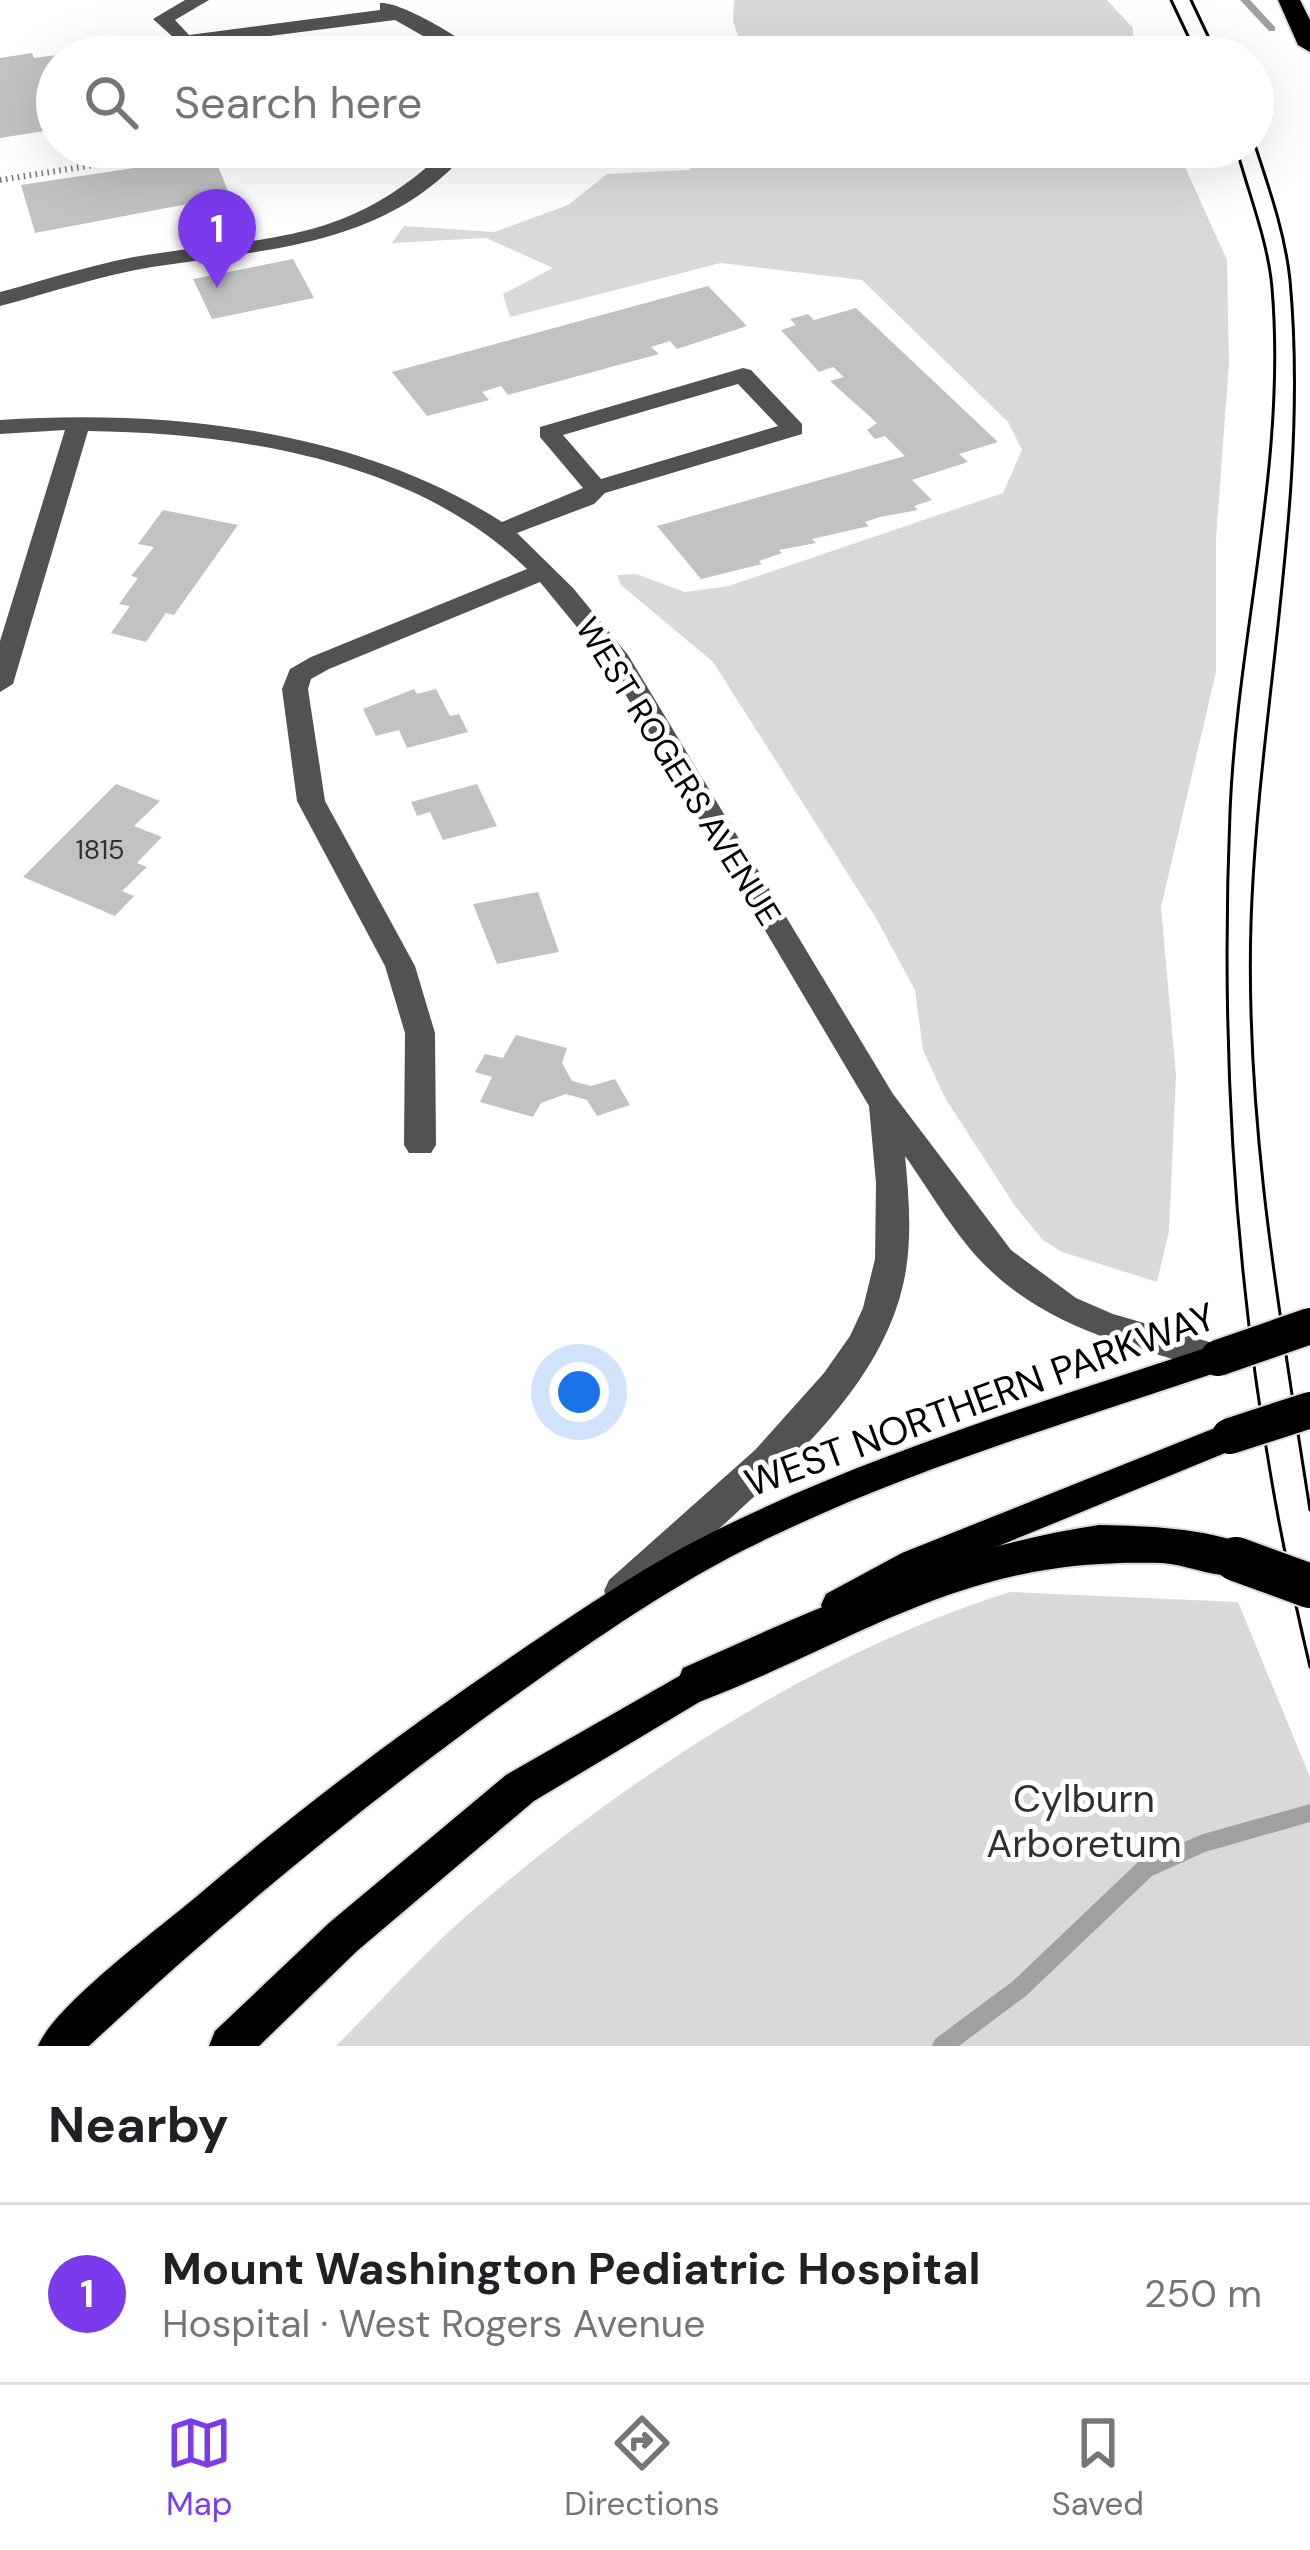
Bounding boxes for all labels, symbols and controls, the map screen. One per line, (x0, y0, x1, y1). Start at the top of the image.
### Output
search box (36, 36, 1274, 168)
icon: search (78, 69, 144, 135)
text: Search here (174, 73, 422, 132)
pin: 1 (178, 189, 256, 288)
street label: WEST ROGERS AVENUE (566, 609, 791, 933)
house number: 1815 (75, 832, 125, 867)
street label: WEST NORTHERN PARKWAY (738, 1291, 1222, 1508)
your location (549, 1362, 609, 1422)
park label: Cylburn Arboretum (986, 1773, 1182, 1869)
text: Nearby (48, 2091, 229, 2158)
text: Mount Washington Pediatric Hospital (162, 2239, 981, 2298)
text: 1 (80, 2268, 94, 2319)
text: 250 m (1144, 2268, 1262, 2319)
text: Hospital · West Rogers Avenue (162, 2298, 705, 2349)
tab: Map (166, 2410, 232, 2525)
tab: Directions (564, 2410, 720, 2525)
tab: Saved (1052, 2410, 1144, 2525)

